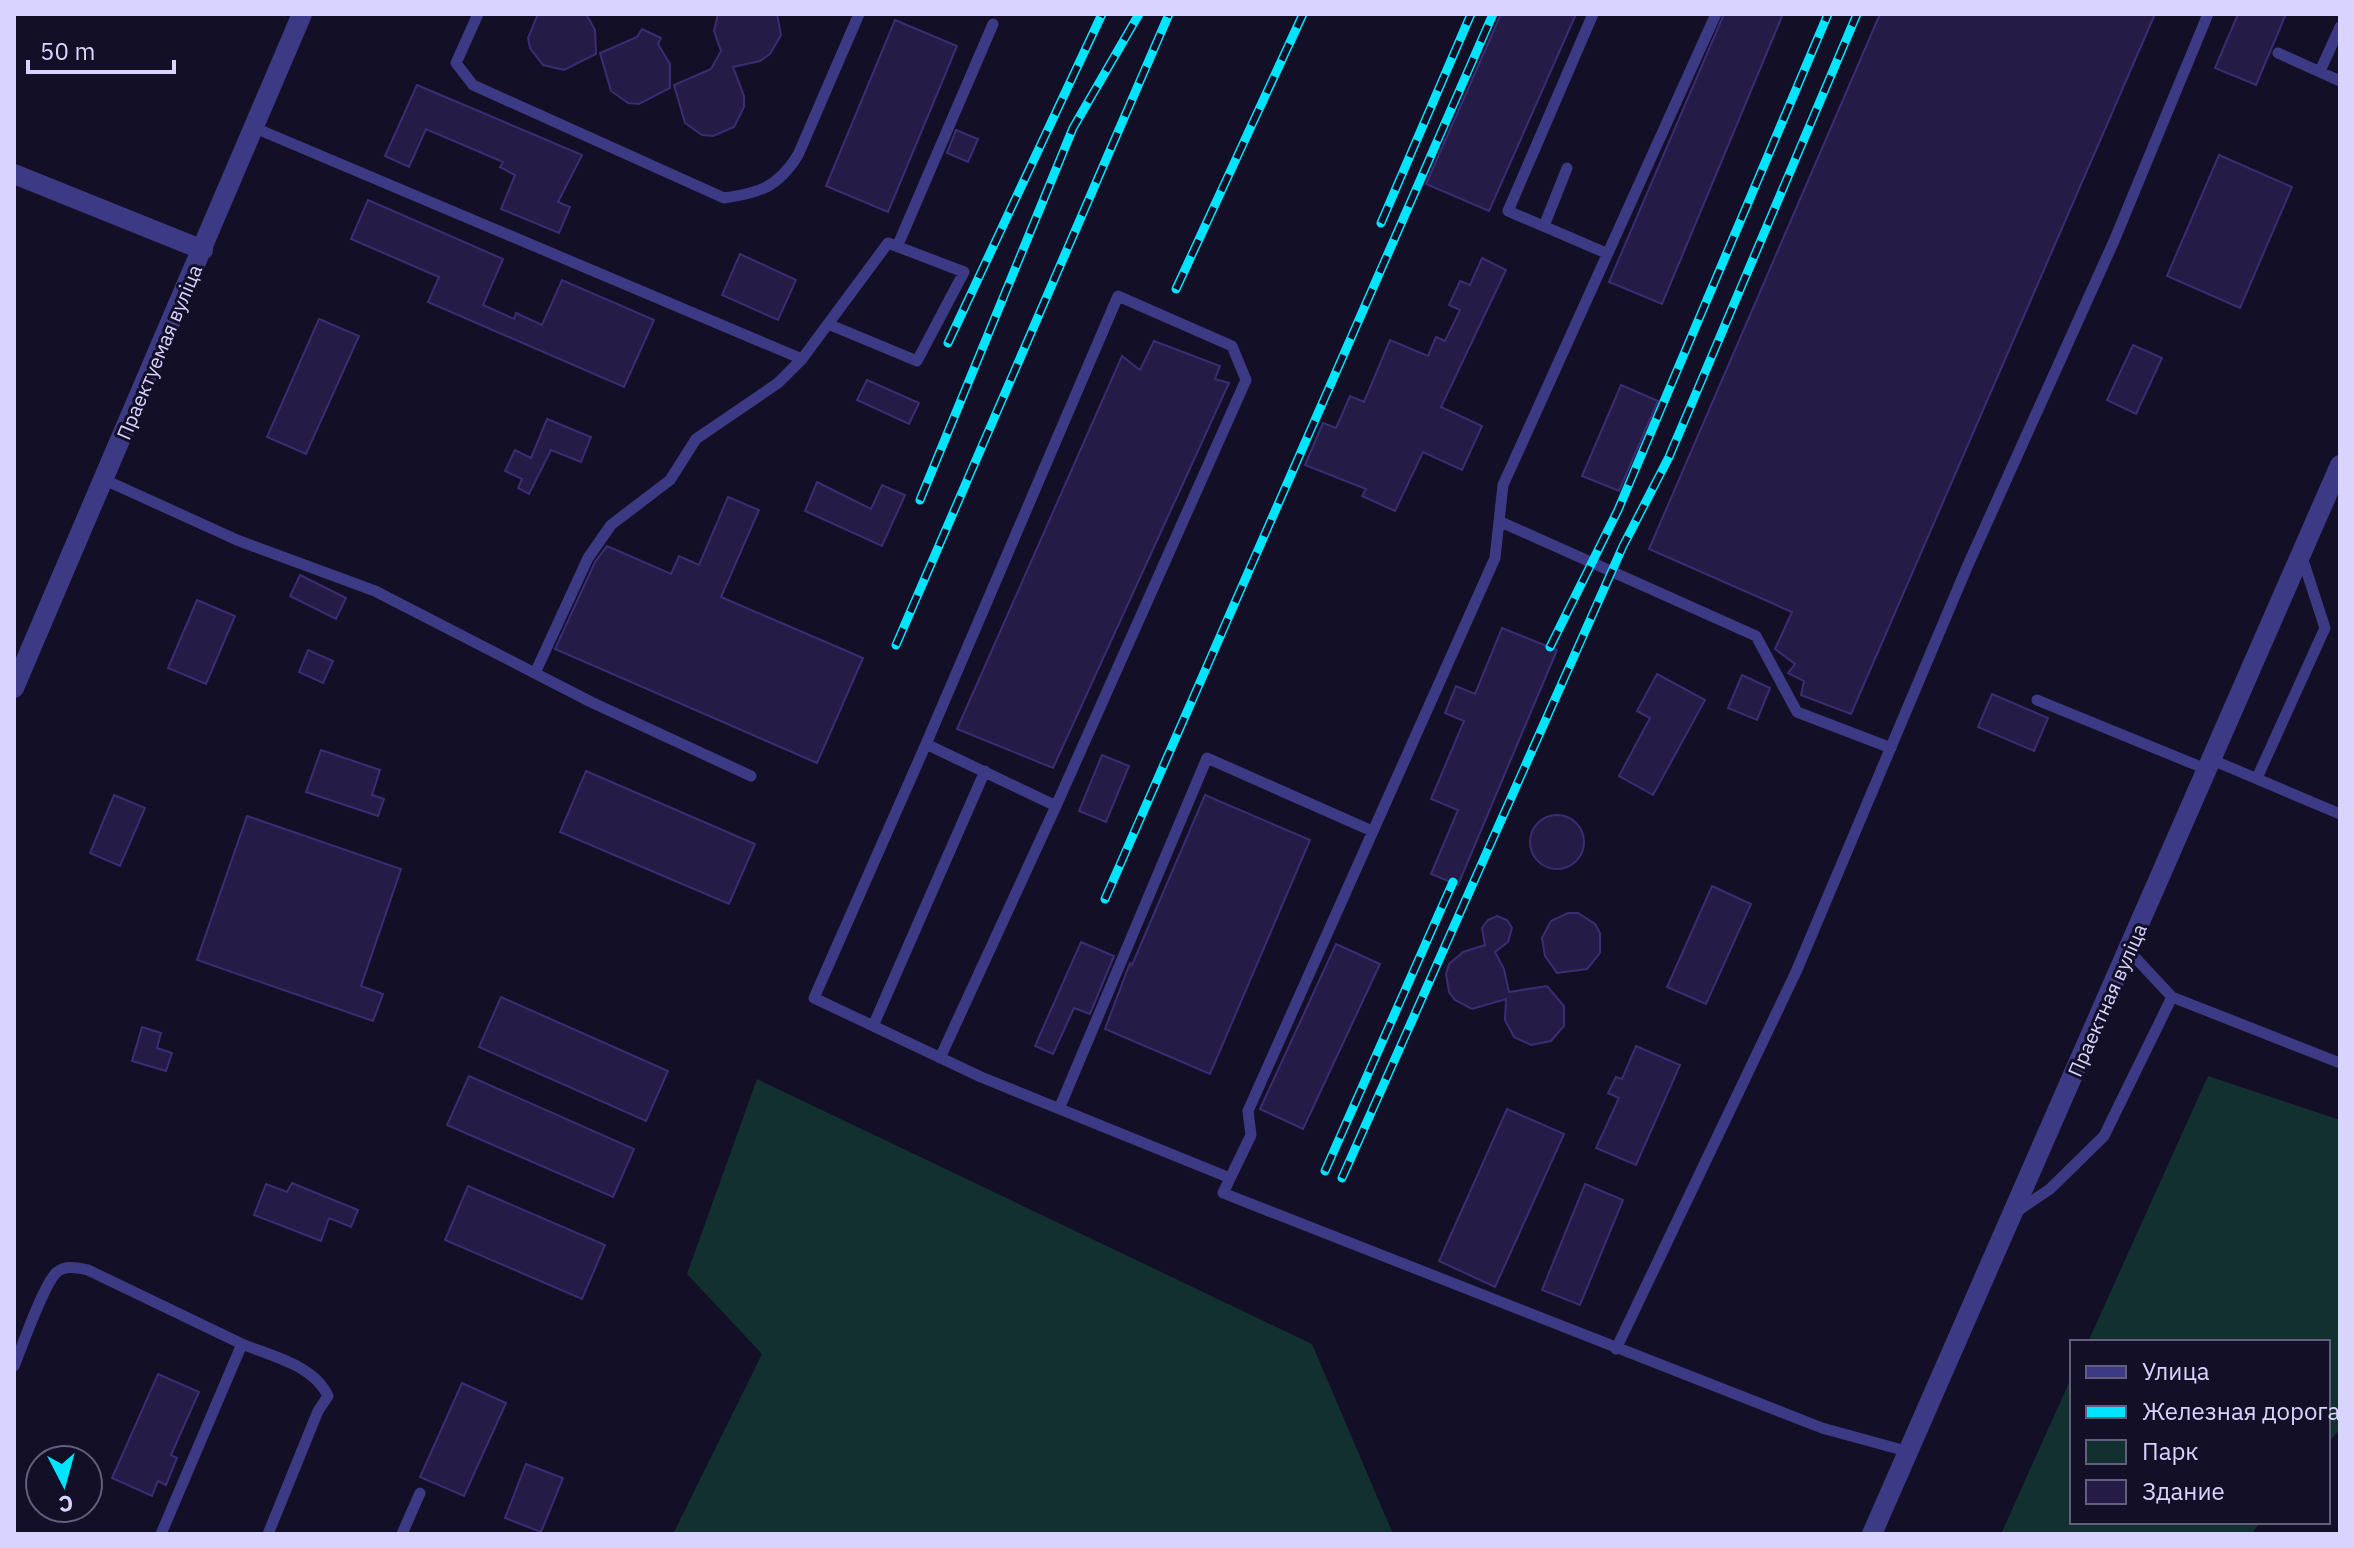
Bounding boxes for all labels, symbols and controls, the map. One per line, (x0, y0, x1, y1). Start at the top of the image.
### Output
scale bar (28, 24, 174, 74)
text: 50 m (40, 35, 95, 67)
street label: Праектуемая вуліца (110, 260, 208, 444)
street label: Праектная вуліца (2061, 919, 2153, 1081)
legend (2070, 1340, 2330, 1524)
text: Улица (2142, 1355, 2210, 1387)
text: Железная дорога (2142, 1395, 2340, 1427)
text: Парк (2142, 1435, 2199, 1467)
north arrow (24, 1444, 104, 1524)
text: Здание (2142, 1475, 2225, 1507)
text: С (58, 1489, 75, 1520)

